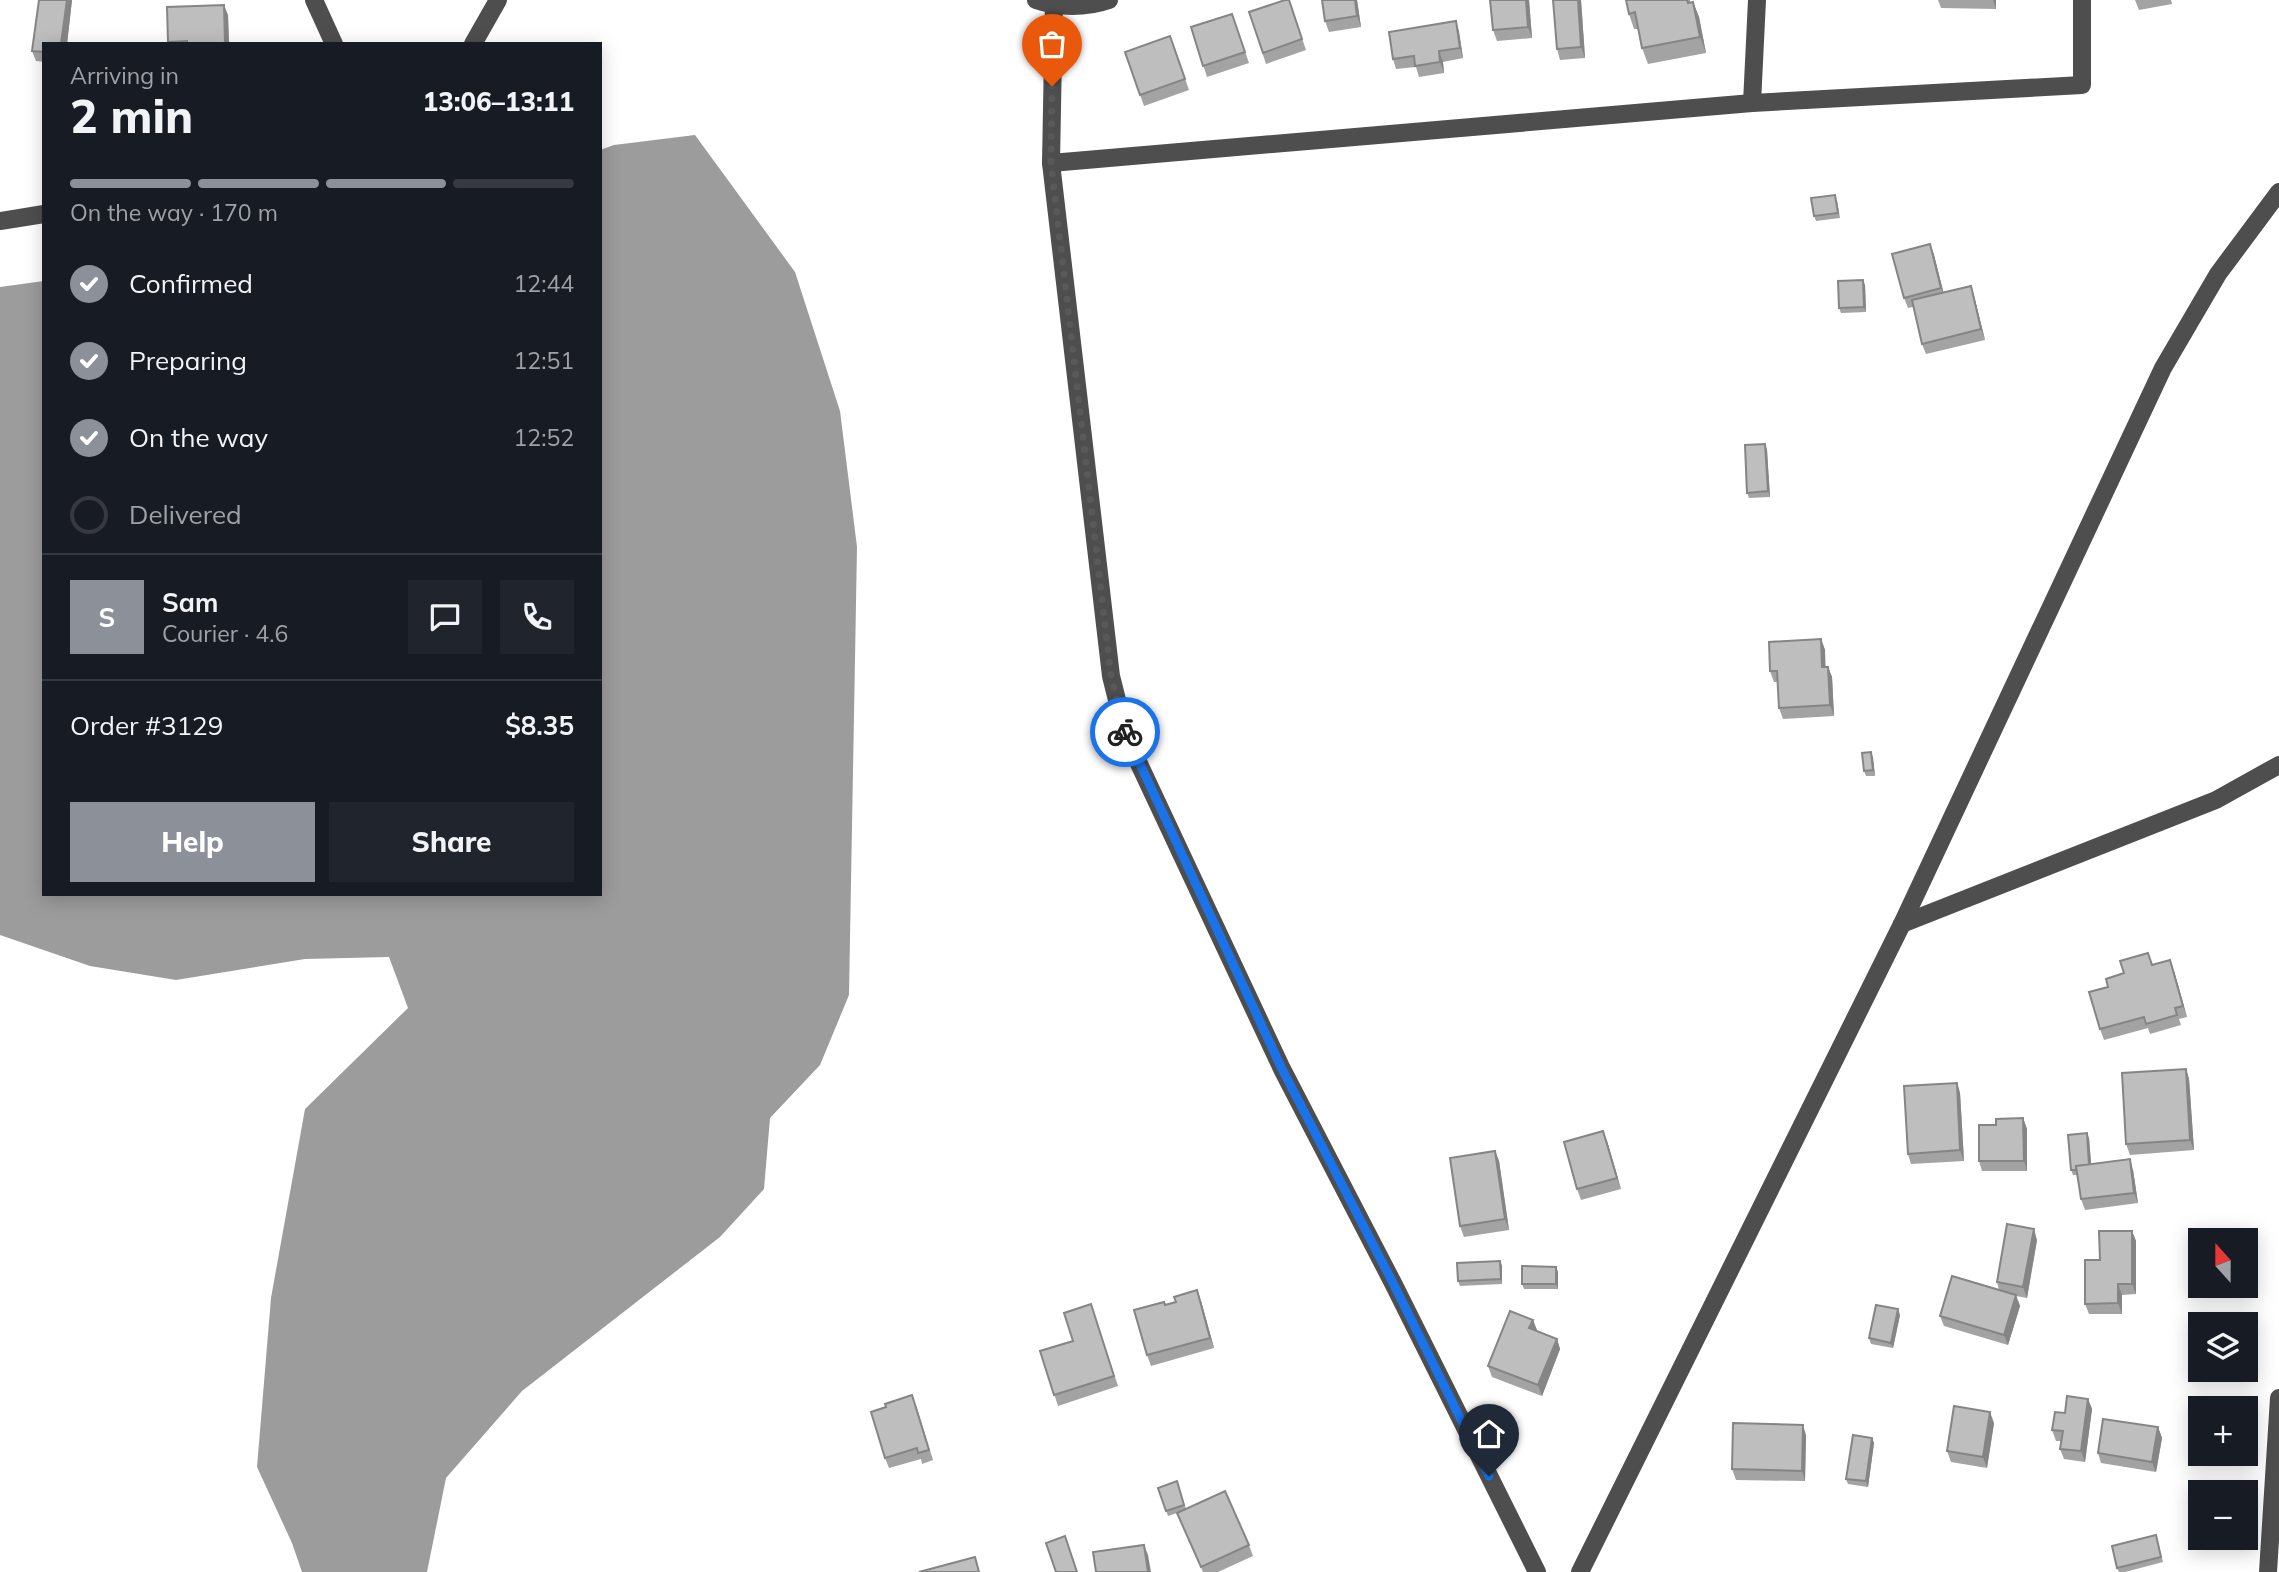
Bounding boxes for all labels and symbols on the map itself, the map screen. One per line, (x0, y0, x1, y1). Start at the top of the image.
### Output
pin (1022, 14, 1082, 86)
courier (1090, 697, 1160, 767)
north arrow (2188, 1228, 2258, 1298)
pin (1459, 1404, 1519, 1476)

